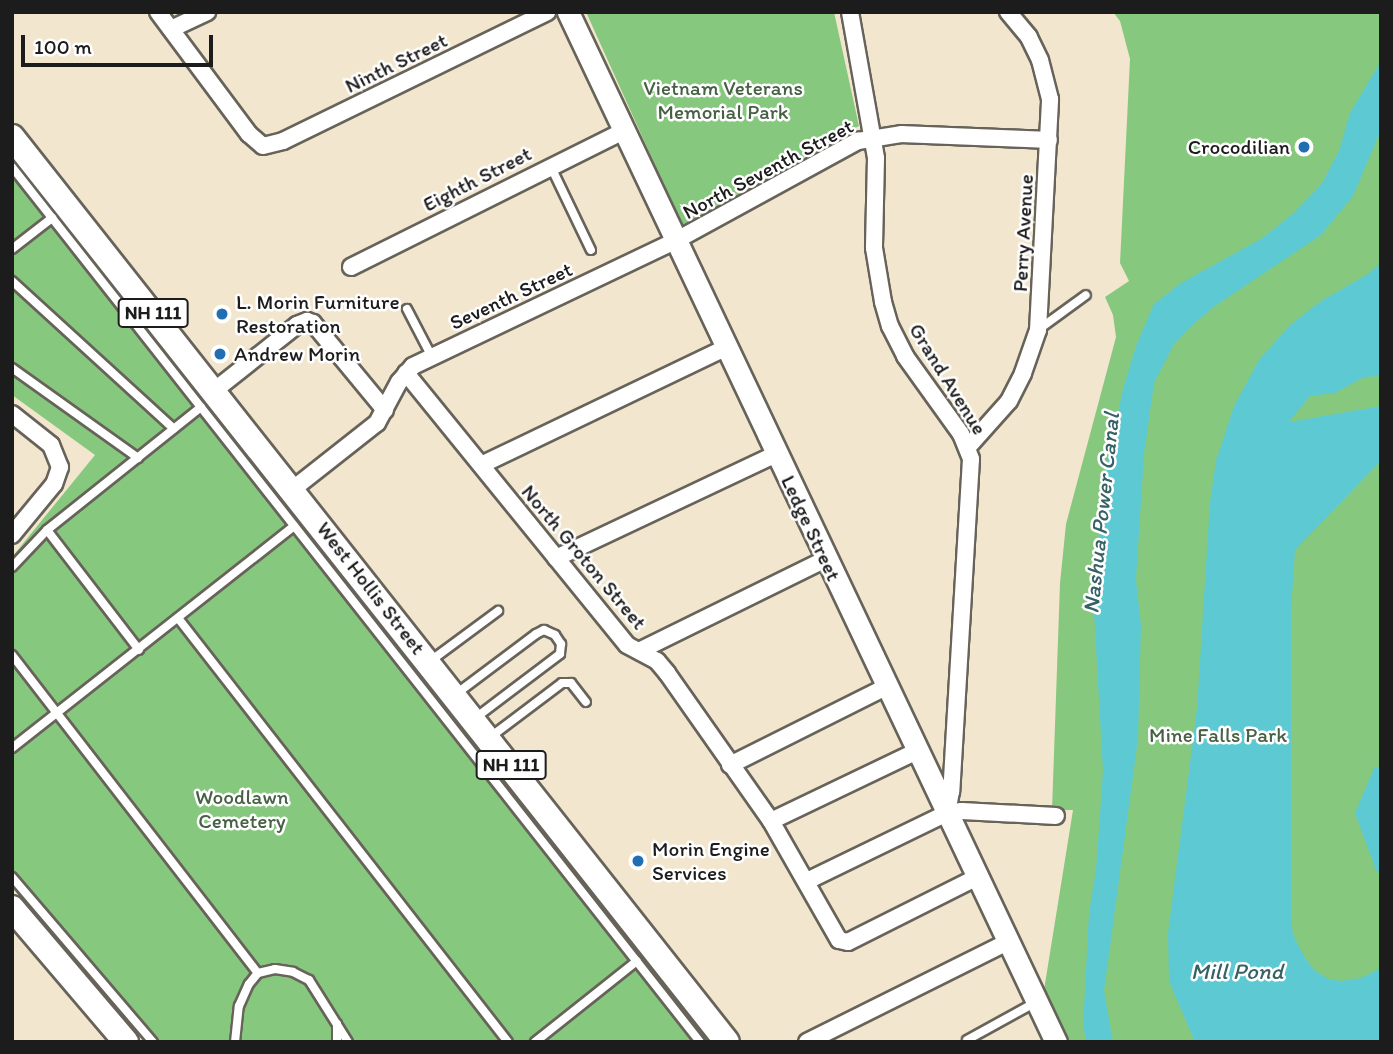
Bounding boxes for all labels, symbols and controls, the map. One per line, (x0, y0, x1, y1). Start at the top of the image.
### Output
scale bar (24, 21, 217, 65)
street label: Ninth Street (341, 27, 451, 99)
text: 100 m (34, 34, 92, 59)
park label: Vietnam Veterans Memorial Park (643, 75, 803, 125)
street label: North Seventh Street (679, 113, 857, 225)
place label: Crocodilian (1188, 134, 1290, 160)
marker: Crocodilian (1296, 139, 1312, 155)
street label: Eighth Street (419, 141, 535, 217)
street label: Perry Avenue (1007, 173, 1039, 293)
street label: Seventh Street (446, 257, 576, 335)
place label: L. Morin Furniture Restoration (236, 289, 398, 339)
road number: NH 111 (116, 298, 190, 328)
marker: L. Morin Furniture Restoration (214, 306, 230, 322)
street label: Grand Avenue (904, 319, 992, 439)
place label: Andrew Morin (234, 341, 360, 367)
marker: Andrew Morin (212, 346, 228, 362)
water label: Nashua Power Canal (1077, 411, 1125, 615)
street label: Ledge Street (776, 471, 846, 585)
street label: North Groton Street (516, 479, 652, 635)
street label: West Hollis Street (311, 517, 431, 659)
park label: Mine Falls Park (1150, 722, 1286, 748)
road number: NH 111 (474, 750, 548, 780)
park label: Woodlawn Cemetery (195, 784, 289, 834)
place label: Morin Engine Services (652, 836, 770, 886)
marker: Morin Engine Services (630, 853, 646, 869)
water label: Mill Pond (1191, 957, 1283, 985)

